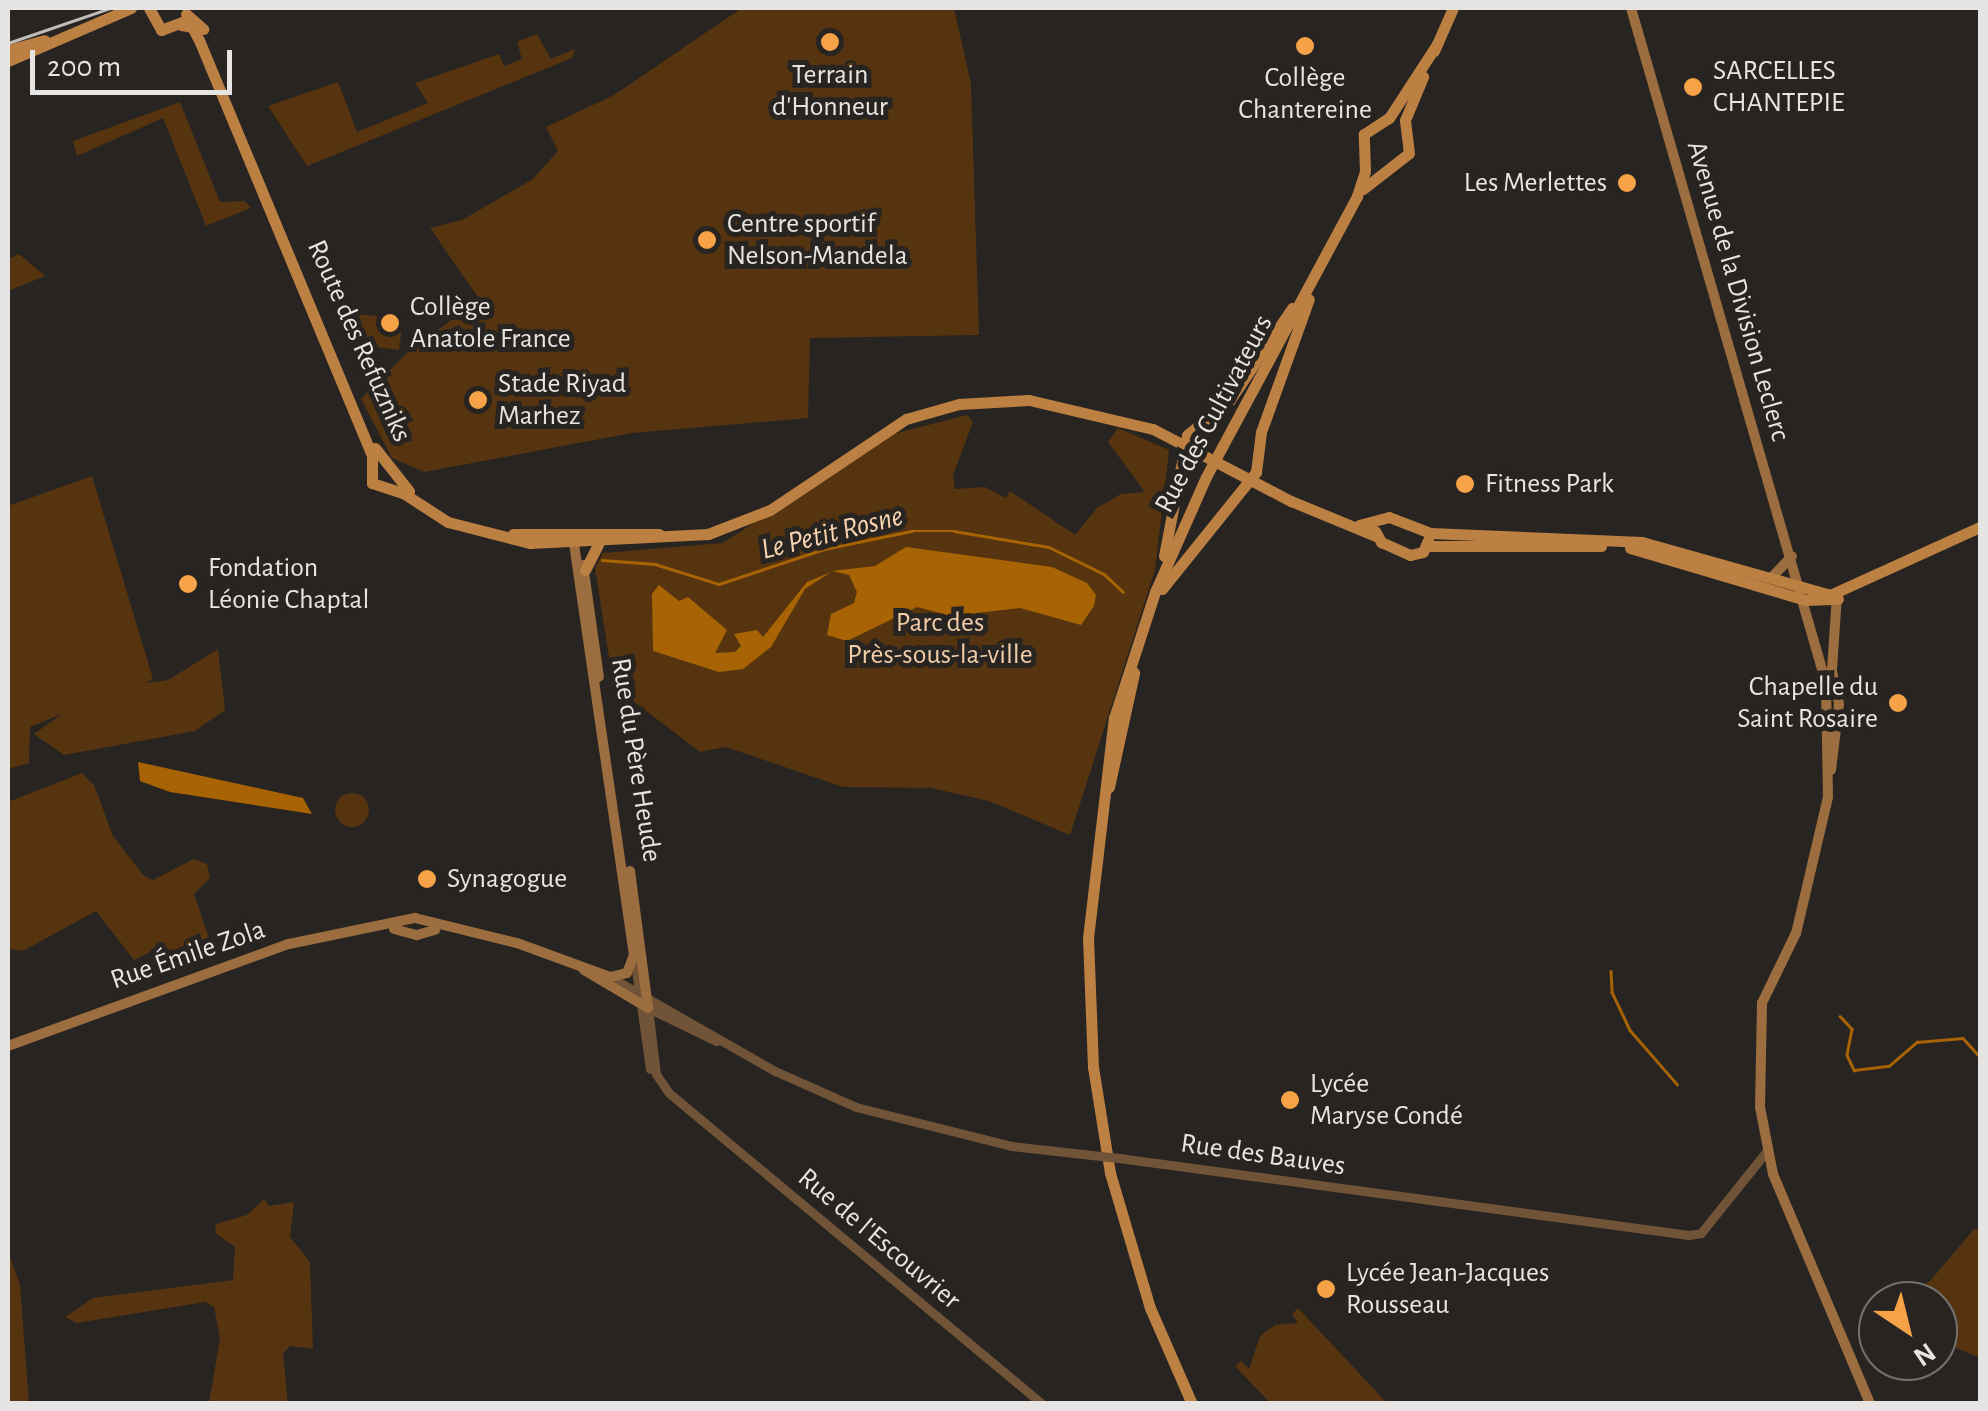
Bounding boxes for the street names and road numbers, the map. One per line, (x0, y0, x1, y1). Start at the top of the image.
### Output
street label: Avenue de la Division Leclerc (1679, 137, 1797, 445)
street label: Route des Refuzniks (299, 235, 419, 447)
street label: Rue des Cultivateurs (1148, 309, 1280, 519)
street label: Rue du Père Heude (603, 656, 669, 864)
street label: Rue Émile Zola (106, 913, 270, 997)
street label: Rue des Bauves (1179, 1127, 1347, 1183)
street label: Rue de l'Escouvrier (791, 1161, 967, 1317)

